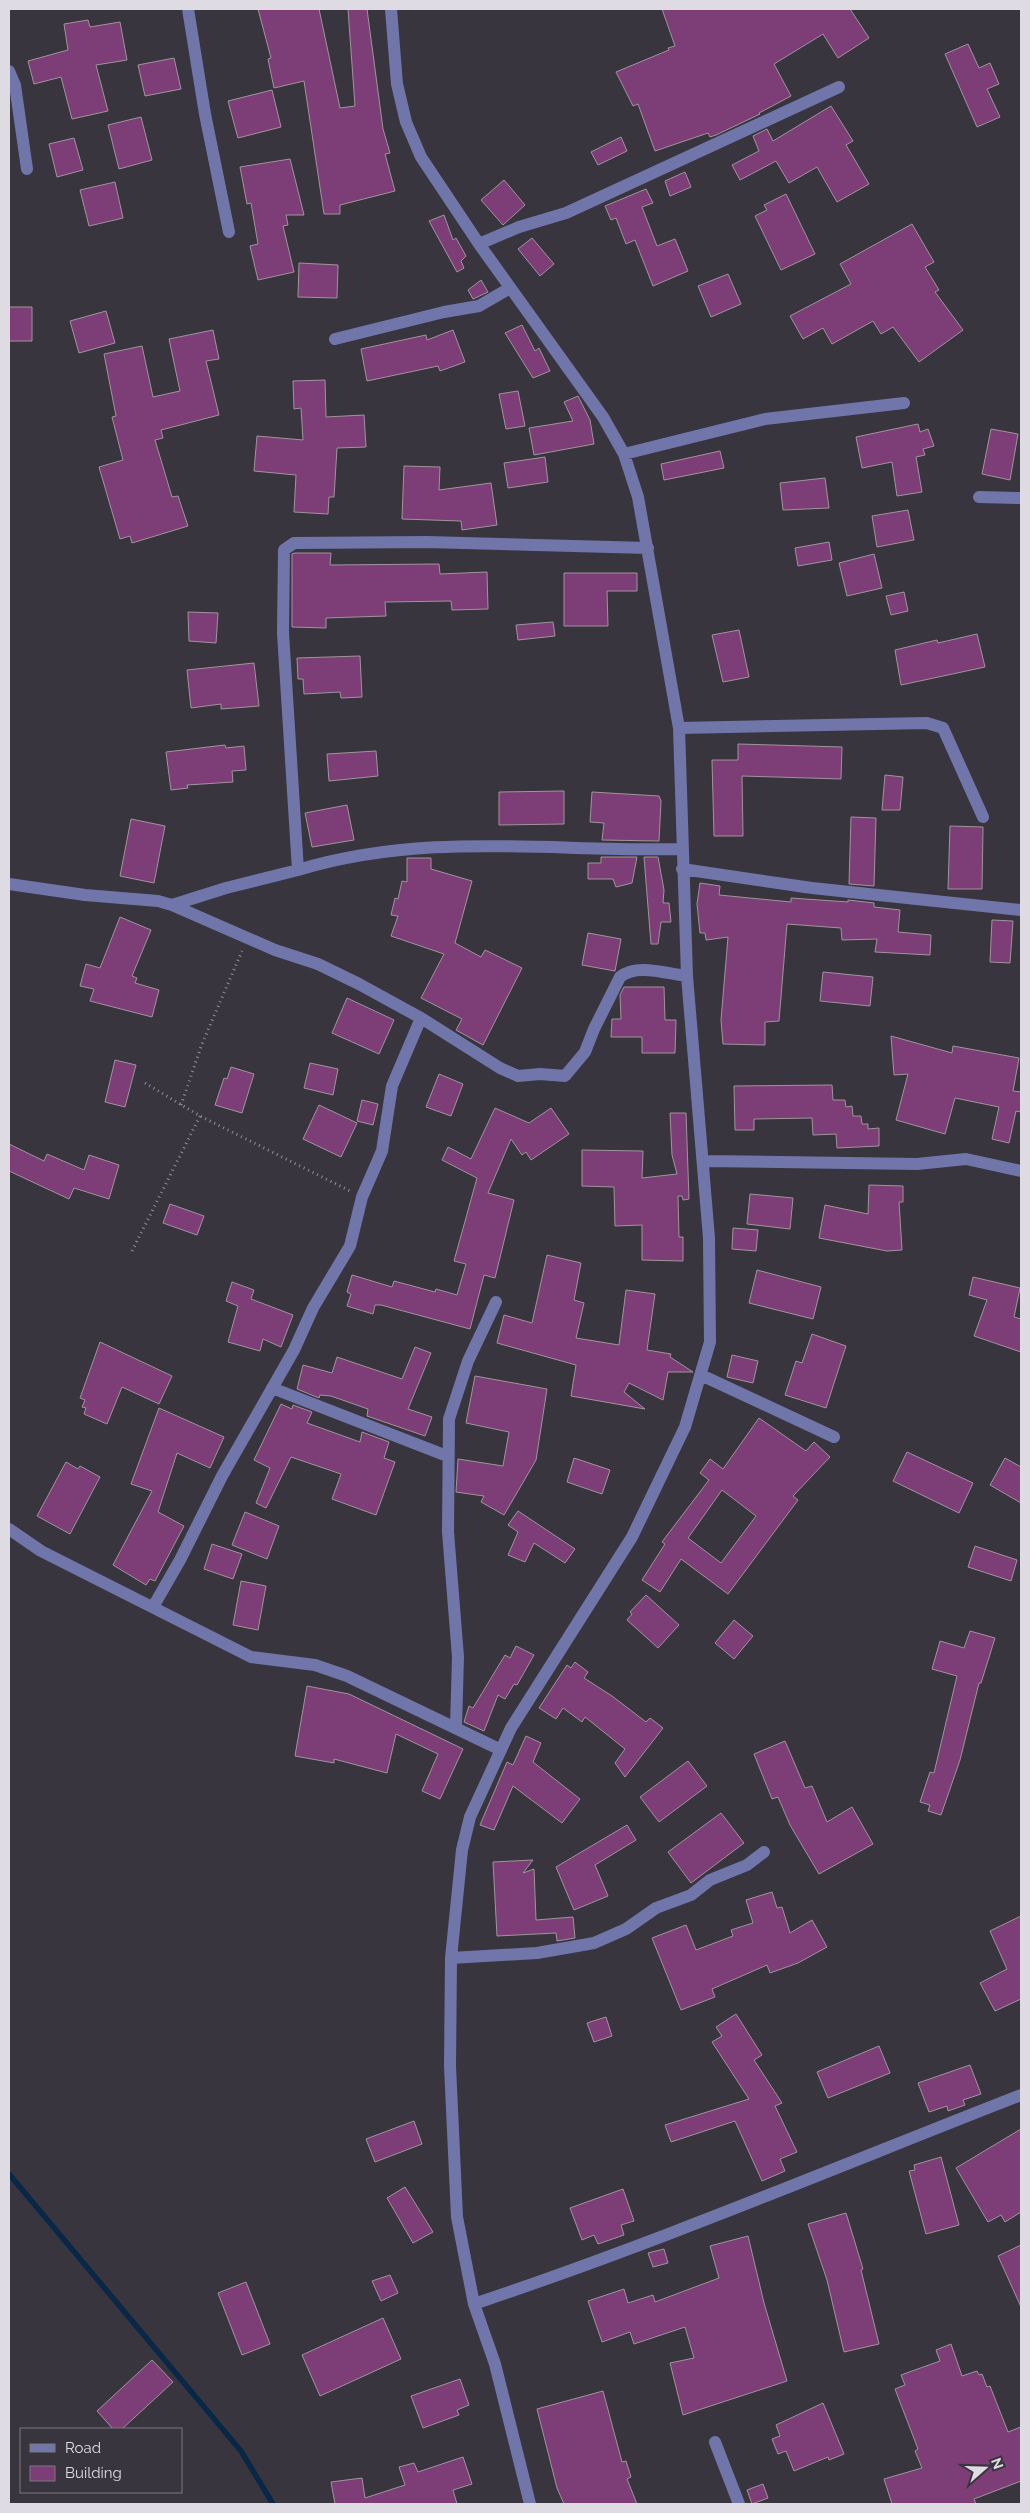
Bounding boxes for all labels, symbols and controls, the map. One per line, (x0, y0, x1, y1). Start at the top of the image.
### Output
legend (20, 2428, 182, 2493)
text: Road (65, 2439, 101, 2457)
north arrow (960, 2443, 1010, 2493)
text: N (988, 2456, 1007, 2471)
text: Building (65, 2464, 122, 2482)

